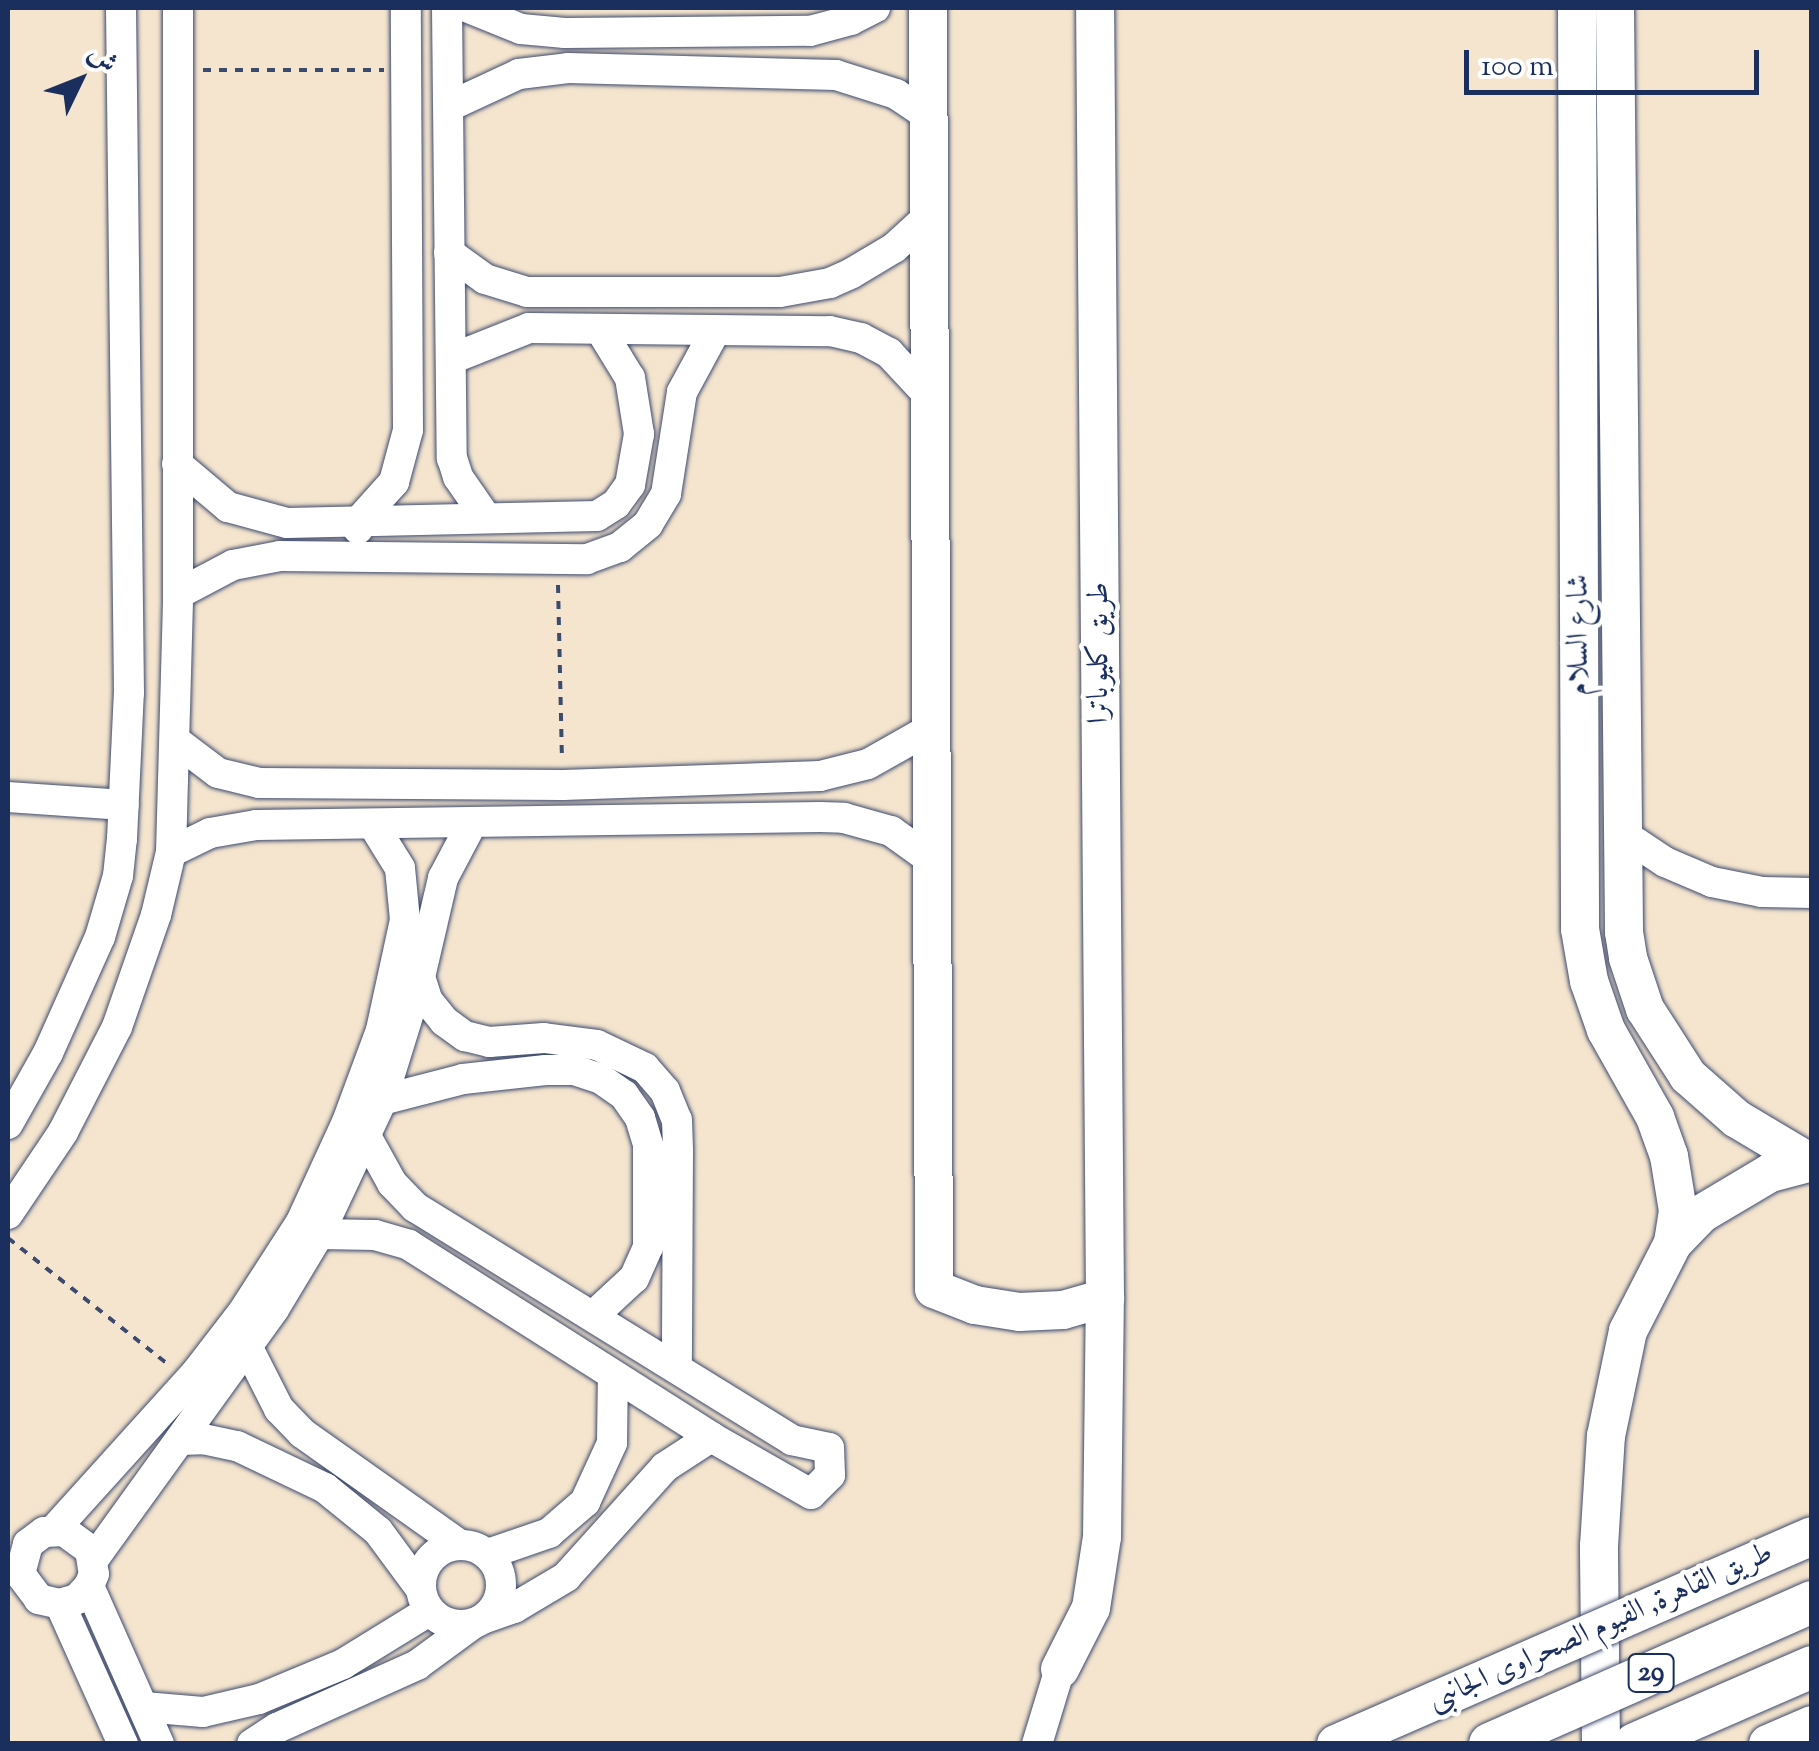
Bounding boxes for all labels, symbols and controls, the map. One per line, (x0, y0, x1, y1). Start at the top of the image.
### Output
north arrow (30, 30, 130, 130)
scale bar (1469, 30, 1764, 92)
text: ش (78, 36, 126, 83)
text: 100 m (1481, 46, 1554, 89)
street label: شارع السلام (1562, 574, 1598, 696)
street label: طريق كليوباترا (1082, 582, 1118, 724)
street label: طريق القاهرة, الفيوم الصحراوى الجانبى (1423, 1536, 1779, 1720)
road number: 29 (1626, 1650, 1676, 1696)

